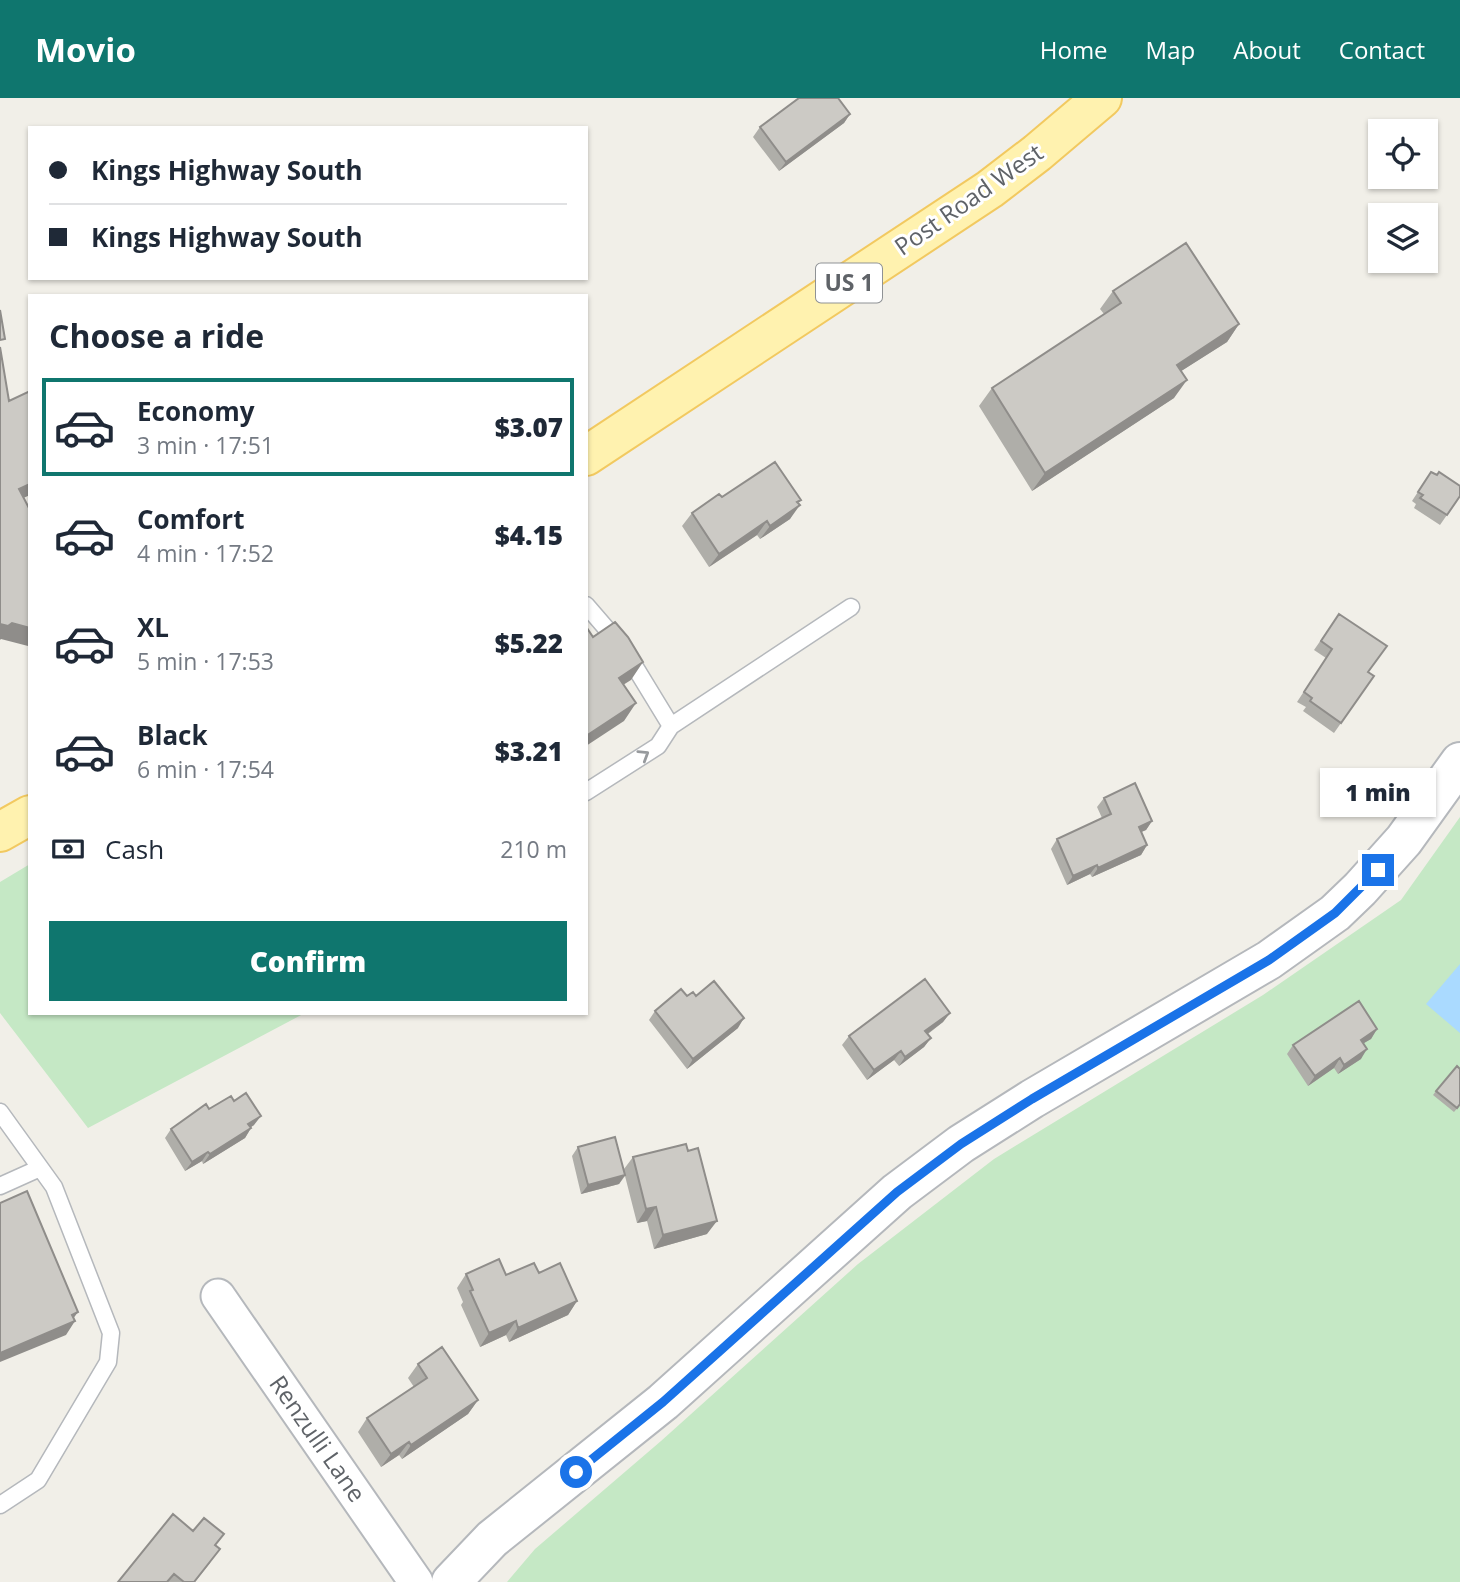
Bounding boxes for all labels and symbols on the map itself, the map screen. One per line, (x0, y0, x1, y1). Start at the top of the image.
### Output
street label: Post Road West (887, 135, 1049, 262)
road number: US 1 (816, 264, 882, 302)
one-way arrow (636, 751, 649, 764)
callout: 1 min (1320, 768, 1436, 818)
route end (1362, 854, 1394, 886)
street label: Renzulli Lane (262, 1368, 374, 1508)
route start (560, 1456, 592, 1488)

